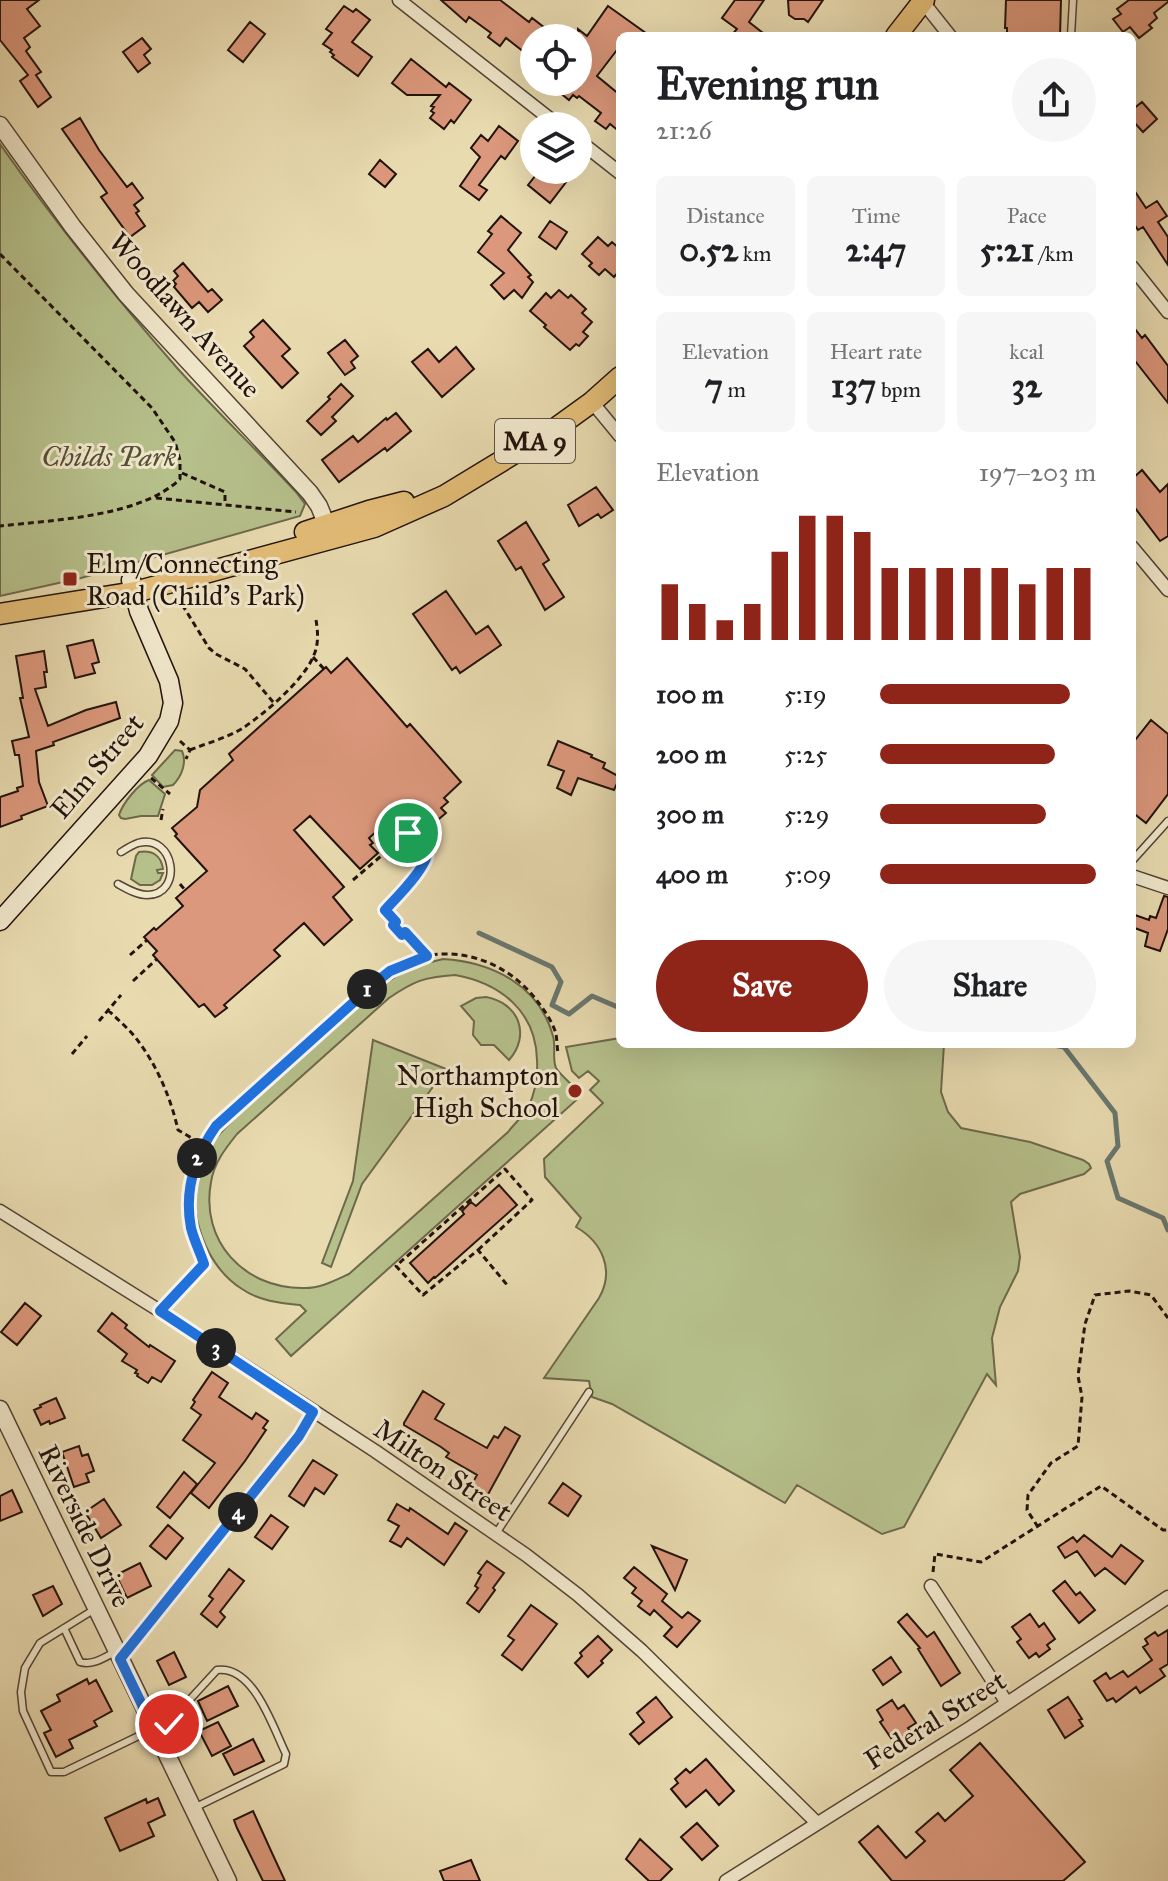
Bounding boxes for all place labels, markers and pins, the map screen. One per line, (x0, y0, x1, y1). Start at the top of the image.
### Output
place label: Elm/Connecting Road (Child's Park) (86, 546, 305, 613)
marker: Elm/Connecting Road (Child's Park) (61, 570, 79, 588)
pin (374, 799, 442, 867)
pin: 1 (347, 969, 387, 1009)
place label: Northampton High School (397, 1058, 559, 1125)
marker: Northampton High School (566, 1082, 584, 1100)
pin: 2 (177, 1138, 217, 1178)
pin: 3 (196, 1328, 236, 1368)
pin: 4 (218, 1492, 258, 1532)
pin (135, 1690, 203, 1758)

